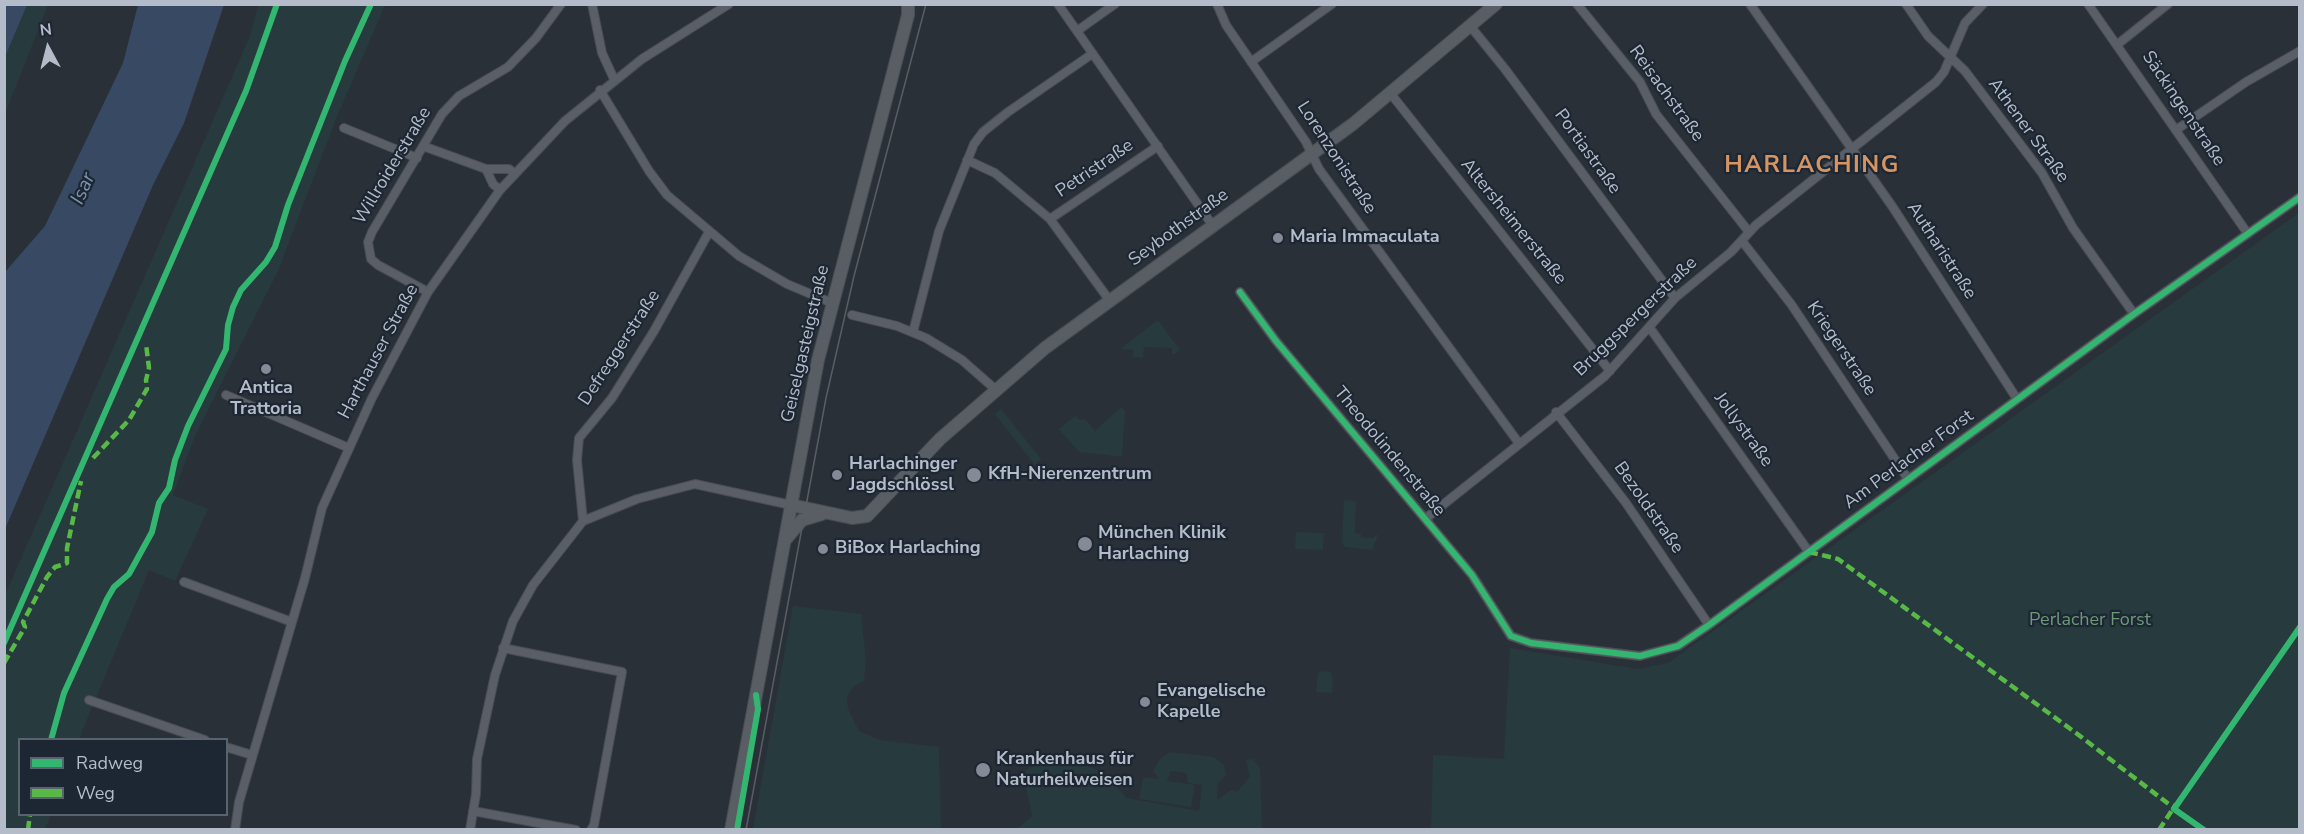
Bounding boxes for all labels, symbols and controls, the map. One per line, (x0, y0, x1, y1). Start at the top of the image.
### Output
north arrow (18, 18, 78, 78)
text: N (39, 18, 53, 42)
street label: Reisachstraße (1624, 42, 1708, 146)
street label: Säckingenstraße (2137, 47, 2229, 171)
street label: Athener Straße (1983, 75, 2073, 187)
street label: Lorenzonistraße (1292, 98, 1380, 218)
street label: Willroiderstraße (349, 103, 437, 229)
street label: Portiastraße (1549, 105, 1625, 199)
street label: Petristraße (1052, 135, 1138, 203)
district label: HARLACHING (1724, 152, 1900, 180)
street label: Altersheimerstraße (1456, 155, 1570, 289)
water label: Isar (66, 169, 102, 209)
street label: Seybothstraße (1125, 185, 1233, 271)
street label: Autharistraße (1902, 198, 1980, 304)
place label: Maria Immaculata (1290, 227, 1440, 249)
marker: Maria Immaculata (1271, 231, 1285, 245)
street label: Bruggspergerstraße (1570, 253, 1702, 381)
street label: Geiselgasteigstraße (777, 263, 835, 425)
street label: Harthauser Straße (334, 281, 424, 423)
street label: Defreggerstraße (575, 286, 665, 410)
street label: Kriegerstraße (1801, 298, 1881, 400)
marker: Antica Trattoria (259, 362, 273, 376)
place label: Antica Trattoria (230, 378, 302, 420)
street label: Theodolindenstraße (1328, 383, 1450, 521)
street label: Jollystraße (1709, 389, 1777, 471)
street label: Am Perlacher Forst (1840, 406, 1978, 514)
place label: Harlachinger Jagdschlössl (849, 454, 957, 496)
street label: Bezoldstraße (1608, 458, 1688, 558)
place label: KfH-Nierenzentrum (988, 464, 1152, 486)
marker: KfH-Nierenzentrum (965, 466, 983, 484)
marker: Harlachinger Jagdschlössl (830, 468, 844, 482)
place label: München Klinik Harlaching (1098, 523, 1226, 566)
marker: München Klinik Harlaching (1076, 535, 1094, 553)
place label: BiBox Harlaching (835, 538, 981, 560)
marker: BiBox Harlaching (816, 542, 830, 556)
park label: Perlacher Forst (2029, 610, 2151, 632)
place label: Evangelische Kapelle (1157, 681, 1266, 724)
marker: Evangelische Kapelle (1138, 695, 1152, 709)
legend (18, 738, 228, 816)
place label: Krankenhaus für Naturheilweisen (996, 749, 1134, 792)
text: Radweg (76, 751, 143, 775)
marker: Krankenhaus für Naturheilweisen (974, 761, 992, 779)
text: Weg (76, 781, 115, 805)

